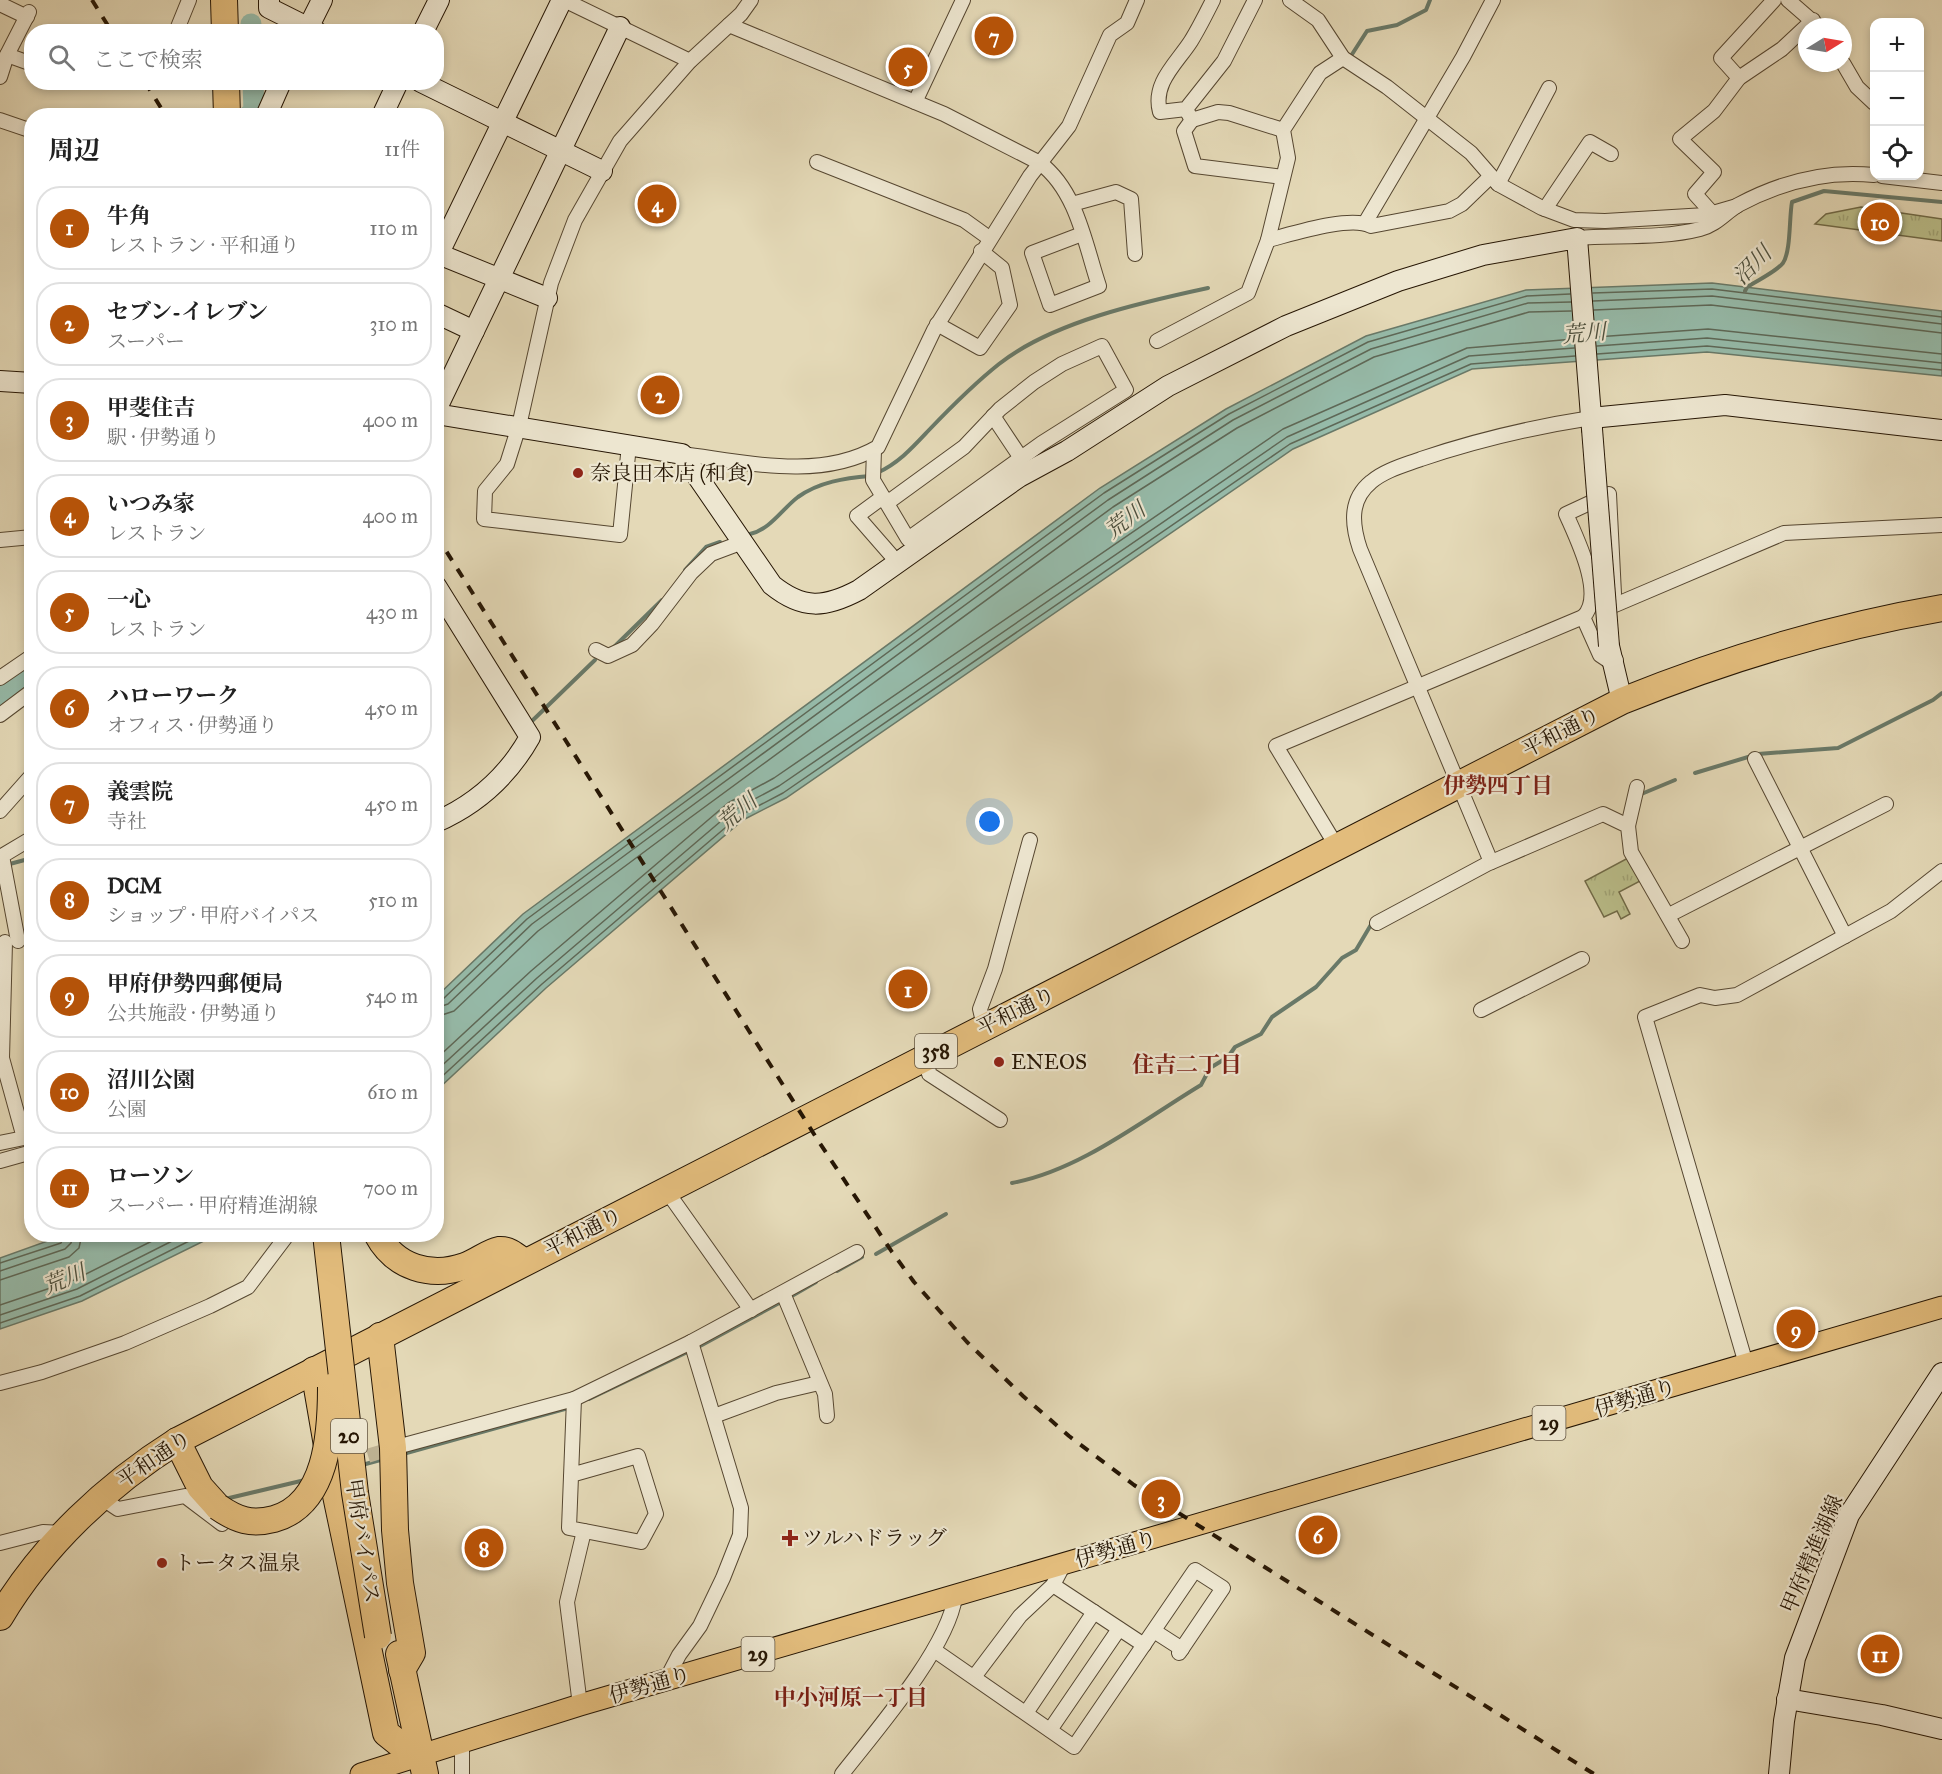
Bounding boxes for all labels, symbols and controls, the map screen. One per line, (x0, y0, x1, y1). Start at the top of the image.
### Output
pin: 7 (974, 14, 1014, 58)
north arrow (1798, 18, 1852, 72)
map controls (1870, 18, 1924, 180)
button: + (1870, 18, 1924, 72)
search box (24, 24, 444, 90)
icon: search (45, 41, 78, 74)
pin: 5 (888, 44, 928, 90)
text: ここで検索 (93, 46, 203, 73)
button: − (1870, 72, 1924, 126)
button: locate (1870, 126, 1924, 180)
text: 周辺 (48, 134, 100, 166)
text: 11件 (384, 137, 420, 161)
pin: 4 (638, 182, 676, 226)
pin: 10 (1860, 200, 1900, 244)
text: 牛角 (107, 202, 151, 229)
text: 1 (66, 216, 73, 240)
text: 110 m (370, 216, 418, 240)
text: レストラン · 平和通り (107, 233, 299, 257)
water label: 沼川 (1727, 238, 1779, 290)
text: セブン-イレブン (107, 298, 268, 325)
text: 2 (65, 312, 74, 336)
text: 310 m (369, 312, 418, 336)
water label: 荒川 (1561, 317, 1609, 348)
text: スーパー (107, 329, 185, 353)
pin: 2 (640, 372, 680, 418)
text: 甲斐住吉 (107, 394, 195, 421)
text: 3 (66, 408, 74, 432)
text: 400 m (362, 408, 418, 432)
text: 駅 · 伊勢通り (107, 425, 220, 449)
place label: 奈良田本店 (和食) (590, 460, 753, 486)
marker: 奈良田本店 (和食) (571, 466, 585, 480)
text: いつみ家 (107, 490, 195, 517)
water label: 荒川 (1099, 495, 1152, 544)
text: 4 (64, 504, 75, 528)
text: 400 m (362, 504, 418, 528)
text: レストラン (107, 521, 206, 545)
text: 一心 (107, 586, 151, 613)
text: 5 (65, 600, 74, 624)
text: 430 m (366, 600, 418, 624)
text: レストラン (107, 617, 206, 641)
text: ハローワーク (107, 682, 239, 709)
text: 6 (64, 696, 75, 720)
text: 450 m (365, 696, 418, 720)
street label: 平和通り (1518, 701, 1604, 763)
text: オフィス · 伊勢通り (107, 713, 278, 737)
district label: 伊勢四丁目 (1443, 772, 1553, 799)
text: 義雲院 (107, 778, 173, 805)
water label: 荒川 (711, 786, 764, 836)
text: 7 (64, 792, 75, 816)
text: 450 m (365, 792, 418, 816)
your location (975, 807, 1004, 836)
text: 寺社 (107, 809, 147, 833)
text: DCM (107, 872, 162, 899)
text: 8 (64, 888, 75, 912)
text: 510 m (368, 888, 418, 912)
text: ショップ · 甲府バイパス (107, 903, 319, 927)
pin: 1 (888, 966, 928, 1012)
text: 甲府伊勢四郵便局 (107, 970, 283, 997)
street label: 平和通り (973, 981, 1059, 1041)
text: 9 (64, 984, 75, 1008)
text: 540 m (365, 984, 418, 1008)
text: 公共施設 · 伊勢通り (107, 1001, 280, 1025)
road number: 358 (915, 1034, 957, 1068)
place label: ENEOS (1011, 1049, 1087, 1075)
district label: 住吉二丁目 (1132, 1051, 1242, 1078)
marker: ENEOS (992, 1055, 1006, 1069)
text: 沼川公園 (107, 1066, 195, 1093)
text: 10 (60, 1080, 79, 1104)
text: 610 m (367, 1080, 418, 1104)
text: 公園 (107, 1097, 147, 1121)
text: ローソン (107, 1162, 194, 1189)
text: 11 (62, 1176, 77, 1200)
text: 700 m (363, 1176, 418, 1200)
text: スーパー · 甲府精進湖線 (107, 1193, 318, 1217)
street label: 平和通り (540, 1201, 626, 1263)
water label: 荒川 (39, 1257, 91, 1300)
pin: 9 (1776, 1306, 1816, 1352)
street label: 伊勢通り (1591, 1373, 1679, 1423)
road number: 29 (1532, 1406, 1566, 1440)
road number: 20 (331, 1419, 367, 1453)
street label: 平和通り (112, 1425, 196, 1493)
pin: 3 (1142, 1476, 1180, 1522)
street label: 甲府バイパス (340, 1477, 386, 1605)
street label: 甲府精進湖線 (1775, 1491, 1849, 1617)
pin: 6 (1298, 1512, 1338, 1558)
place label: ツルハドラッグ (802, 1525, 947, 1551)
street label: 伊勢通り (1072, 1525, 1160, 1573)
pin: 8 (464, 1526, 504, 1570)
marker: ツルハドラッグ (783, 1531, 797, 1545)
place label: トータス温泉 (174, 1550, 300, 1576)
marker: トータス温泉 (155, 1556, 169, 1570)
pin: 11 (1860, 1632, 1900, 1676)
road number: 29 (742, 1637, 774, 1671)
street label: 伊勢通り (606, 1661, 694, 1709)
district label: 中小河原一丁目 (774, 1684, 928, 1711)

